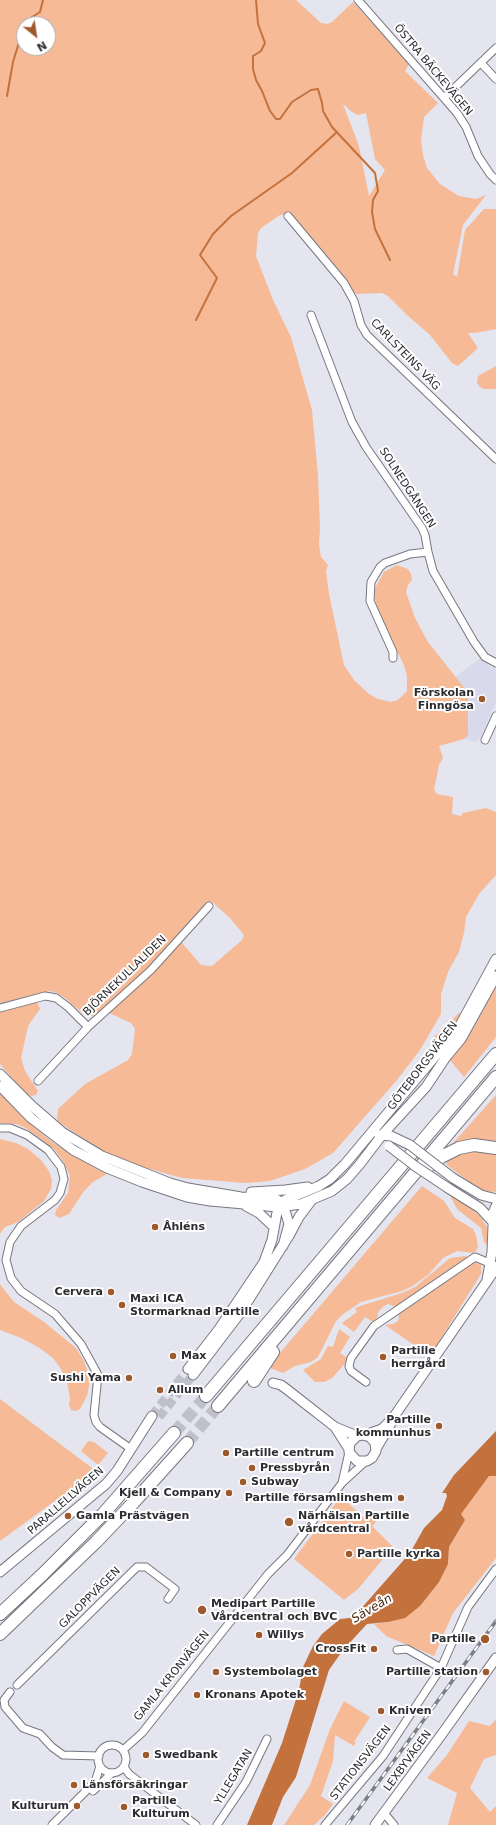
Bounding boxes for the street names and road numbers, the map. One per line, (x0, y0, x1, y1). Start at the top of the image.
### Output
street label: ÖSTRA BÄCKEVÄGEN (391, 22, 475, 118)
street label: CARLSTEINS VÄG (368, 317, 442, 393)
street label: SOLNEDGÅNGEN (376, 445, 438, 531)
street label: BJÖRNEKULLALIDEN (81, 933, 169, 1019)
street label: GÖTEBORGSVÄGEN (385, 1019, 461, 1113)
street label: PARALLELLVÄGEN (25, 1464, 107, 1538)
street label: GALOPPVÄGEN (56, 1564, 124, 1632)
street label: GAMLA KRONVÄGEN (131, 1628, 213, 1724)
street label: STATIONSVÄGEN (328, 1723, 394, 1803)
street label: LEXBYVÄGEN (381, 1728, 435, 1794)
street label: YLLEGATAN (212, 1747, 256, 1807)

